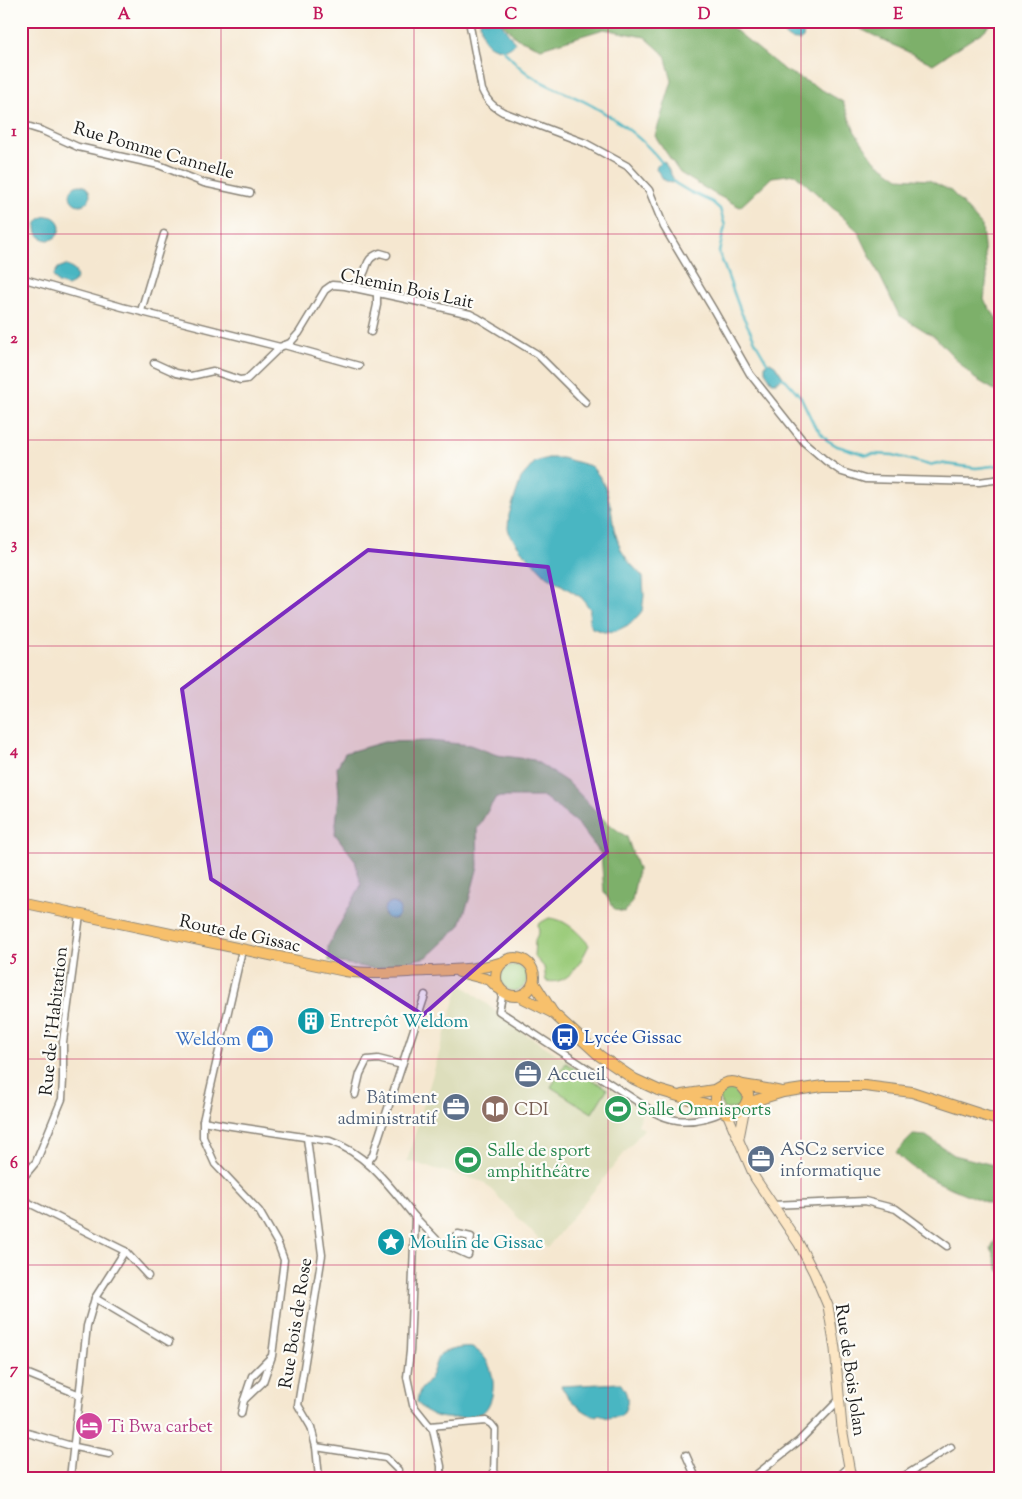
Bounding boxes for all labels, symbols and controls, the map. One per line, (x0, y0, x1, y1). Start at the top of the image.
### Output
text: A (118, 4, 131, 27)
text: B (313, 4, 323, 27)
text: C (505, 4, 518, 27)
text: D (698, 4, 711, 27)
text: E (893, 4, 903, 27)
street label: Rue Pomme Cannelle (70, 117, 237, 187)
text: 1 (11, 121, 17, 144)
street label: Chemin Bois Lait (338, 263, 475, 317)
text: 2 (10, 328, 18, 351)
text: 3 (11, 534, 18, 557)
text: 4 (9, 740, 18, 763)
street label: Route de Gissac (177, 909, 303, 960)
street label: Rue de l'Habitation (34, 945, 76, 1097)
text: 5 (9, 946, 17, 969)
building icon: Entrepôt Weldom (296, 1006, 326, 1036)
place label: Entrepôt Weldom (330, 1010, 468, 1036)
bus stop icon: Lycée Gissac (550, 1022, 580, 1052)
shop icon: Weldom (245, 1024, 275, 1054)
place label: Lycée Gissac (584, 1026, 682, 1052)
place label: Weldom (175, 1028, 241, 1054)
office icon: Accueil (513, 1059, 543, 1089)
place label: Accueil (547, 1063, 606, 1089)
place label: Bâtiment administratif (337, 1086, 438, 1133)
office icon: Bâtiment administratif (441, 1092, 471, 1122)
library icon: CDI (480, 1094, 510, 1124)
sports icon: Salle Omnisports (603, 1094, 633, 1124)
place label: CDI (514, 1098, 549, 1124)
place label: Salle Omnisports (637, 1098, 771, 1124)
place label: ASC2 service informatique (780, 1138, 885, 1185)
place label: Salle de sport amphithéâtre (487, 1139, 590, 1186)
office icon: ASC2 service informatique (746, 1144, 776, 1174)
sports icon: Salle de sport amphithéâtre (453, 1145, 483, 1175)
text: 6 (10, 1153, 18, 1176)
place icon: Moulin de Gissac (376, 1227, 406, 1257)
place label: Moulin de Gissac (410, 1231, 543, 1257)
street label: Rue Bois de Rose (274, 1256, 320, 1391)
street label: Rue de Bois Jolan (827, 1302, 871, 1438)
text: 7 (10, 1359, 19, 1382)
hotel icon: Ti Bwa carbet (74, 1411, 104, 1441)
place label: Ti Bwa carbet (108, 1415, 213, 1441)

